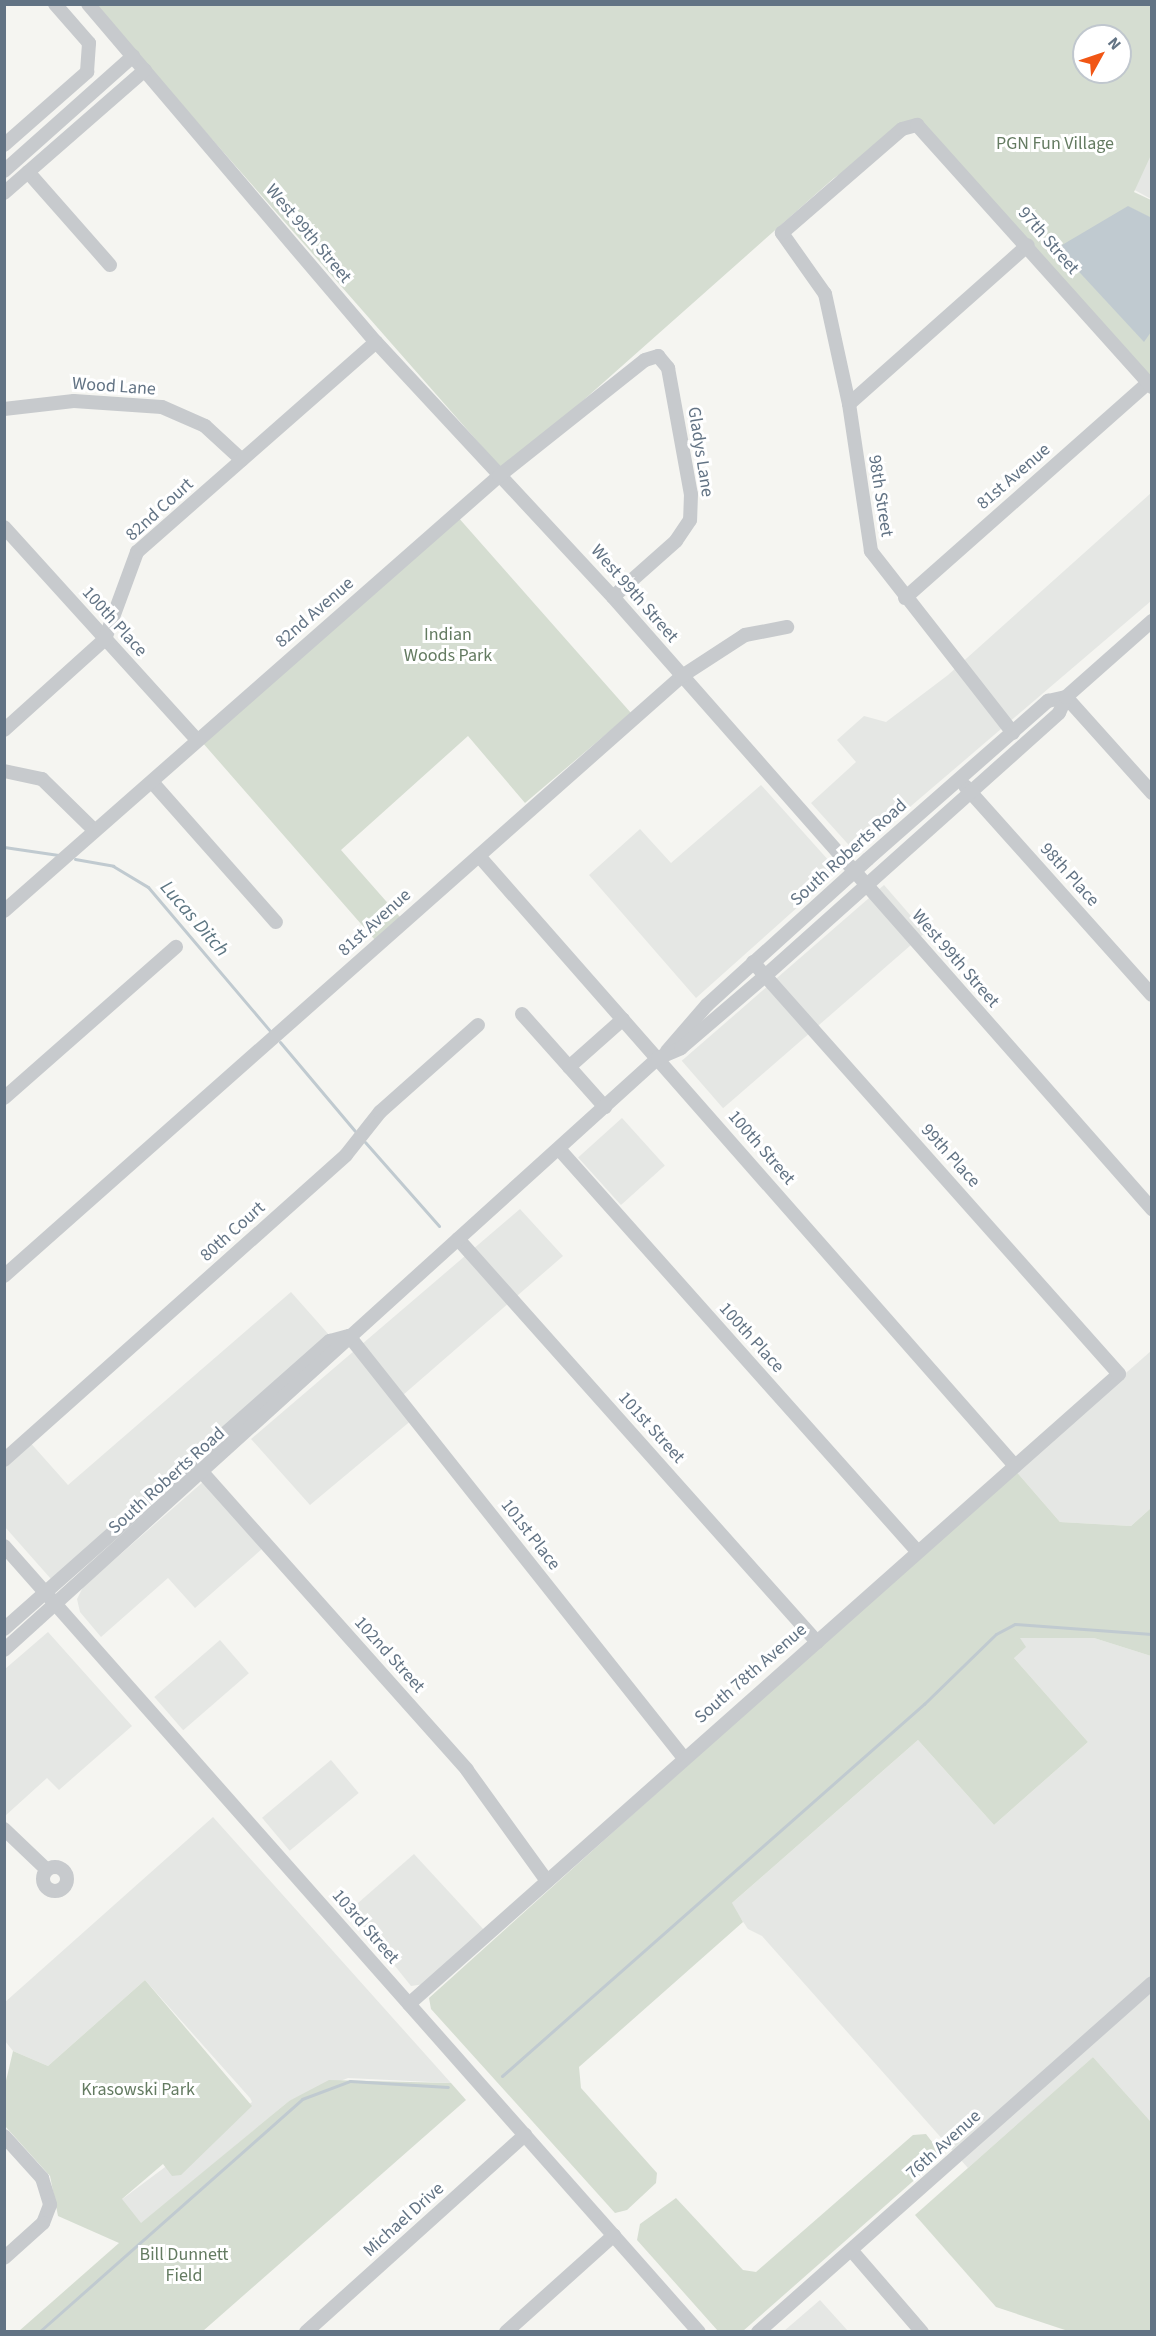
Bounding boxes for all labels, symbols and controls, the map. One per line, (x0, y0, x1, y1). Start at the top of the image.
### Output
north arrow (1072, 24, 1132, 84)
text: N (1102, 33, 1126, 55)
park label: PGN Fun Village (996, 133, 1114, 155)
street label: West 99th Street (260, 180, 356, 288)
street label: 97th Street (1013, 203, 1083, 279)
street label: Wood Lane (71, 373, 157, 401)
street label: Gladys Lane (682, 405, 718, 499)
street label: 81st Avenue (973, 439, 1055, 515)
street label: 98th Street (863, 454, 897, 538)
street label: 82nd Court (122, 474, 198, 546)
street label: West 99th Street (586, 541, 682, 647)
street label: 82nd Avenue (271, 573, 359, 653)
street label: 100th Place (77, 582, 151, 662)
park label: Indian Woods Park (404, 625, 492, 668)
street label: South Roberts Road (786, 795, 912, 911)
street label: 98th Place (1035, 839, 1103, 911)
water label: Lucas Ditch (155, 876, 233, 962)
street label: 81st Avenue (334, 885, 416, 961)
street label: West 99th Street (907, 906, 1003, 1012)
street label: 100th Street (723, 1106, 799, 1190)
street label: 99th Place (916, 1120, 984, 1192)
street label: 80th Court (196, 1197, 270, 1267)
street label: 100th Place (714, 1298, 788, 1378)
street label: 101st Street (613, 1388, 689, 1468)
street label: South Roberts Road (104, 1423, 230, 1539)
street label: 101st Place (496, 1495, 564, 1575)
street label: 102nd Street (349, 1612, 429, 1698)
street label: South 78th Avenue (691, 1619, 811, 1729)
street label: 103rd Street (327, 1885, 403, 1969)
park label: Krasowski Park (81, 2079, 195, 2101)
street label: 76th Avenue (902, 2106, 986, 2184)
street label: Michael Drive (359, 2178, 449, 2262)
park label: Bill Dunnett Field (140, 2245, 228, 2288)

